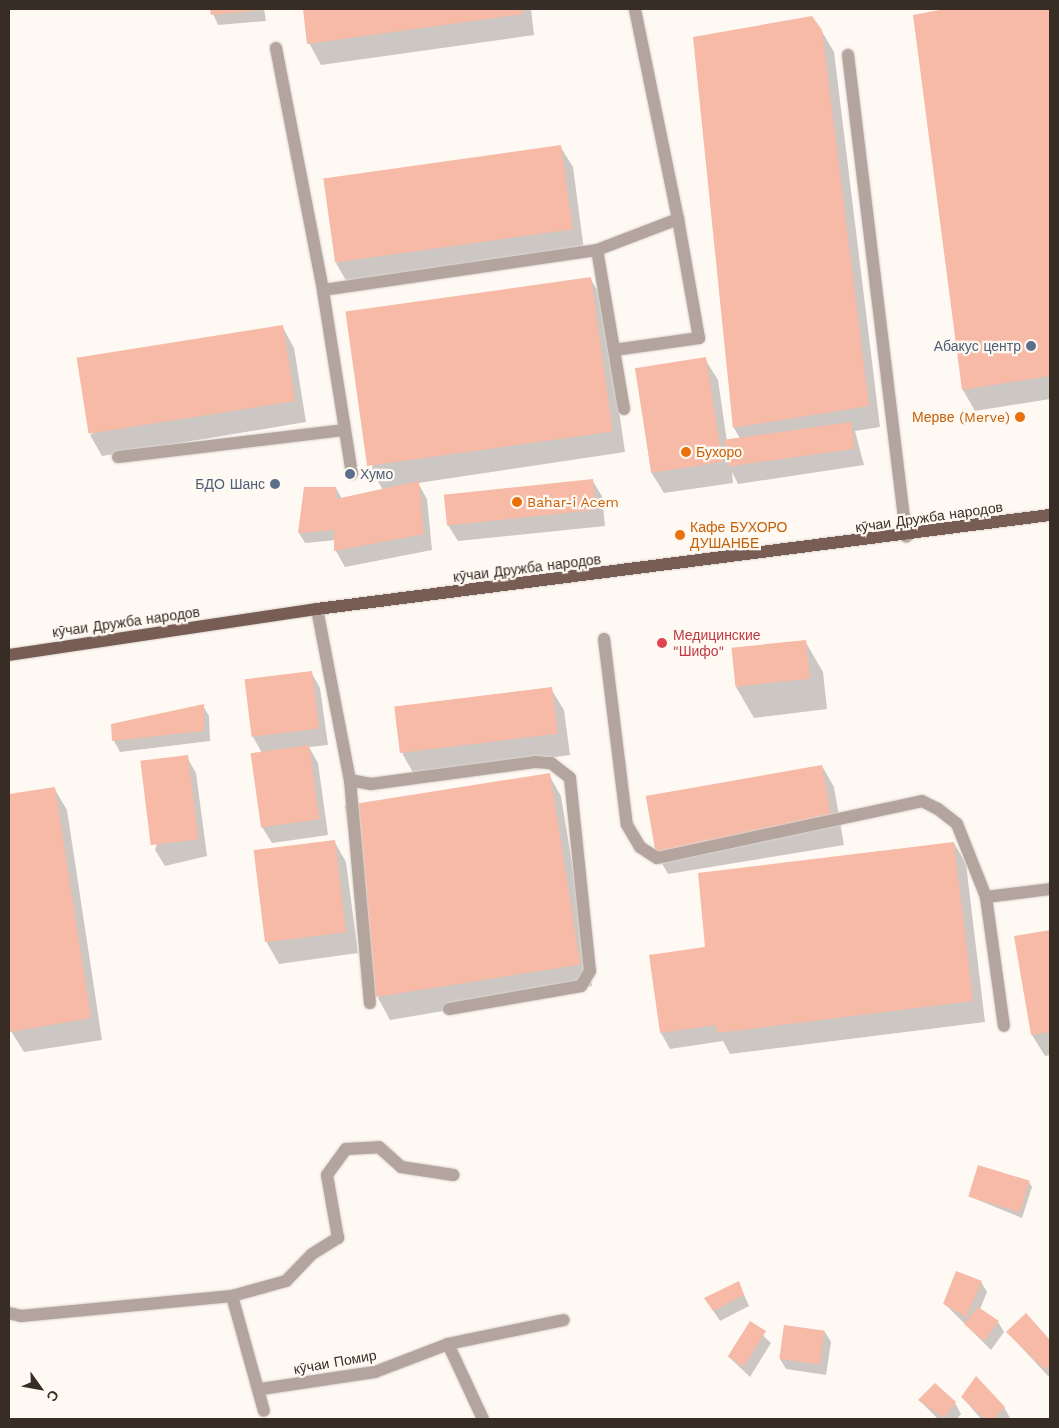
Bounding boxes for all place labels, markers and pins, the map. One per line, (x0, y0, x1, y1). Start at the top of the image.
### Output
place label: Абакус центр (934, 338, 1021, 354)
marker: Абакус центр (1025, 340, 1037, 352)
place label: Мерве (Merve) (913, 409, 1010, 425)
marker: Мерве (Merve) (1014, 411, 1026, 423)
place label: Бухоро (696, 444, 742, 460)
marker: Бухоро (680, 446, 692, 458)
place label: Хумо (360, 466, 393, 482)
marker: Хумо (344, 468, 356, 480)
place label: БДО Шанс (195, 476, 265, 492)
marker: БДО Шанс (269, 478, 281, 490)
place label: Bahar-i Acem (527, 494, 619, 510)
marker: Bahar-i Acem (511, 496, 523, 508)
place label: Кафе БУХОРО ДУШАНБЕ (690, 519, 787, 552)
marker: Кафе БУХОРО ДУШАНБЕ (674, 529, 686, 541)
place label: Медицинские "Шифо" (673, 627, 761, 660)
marker: Медицинские "Шифо" (655, 636, 669, 650)

